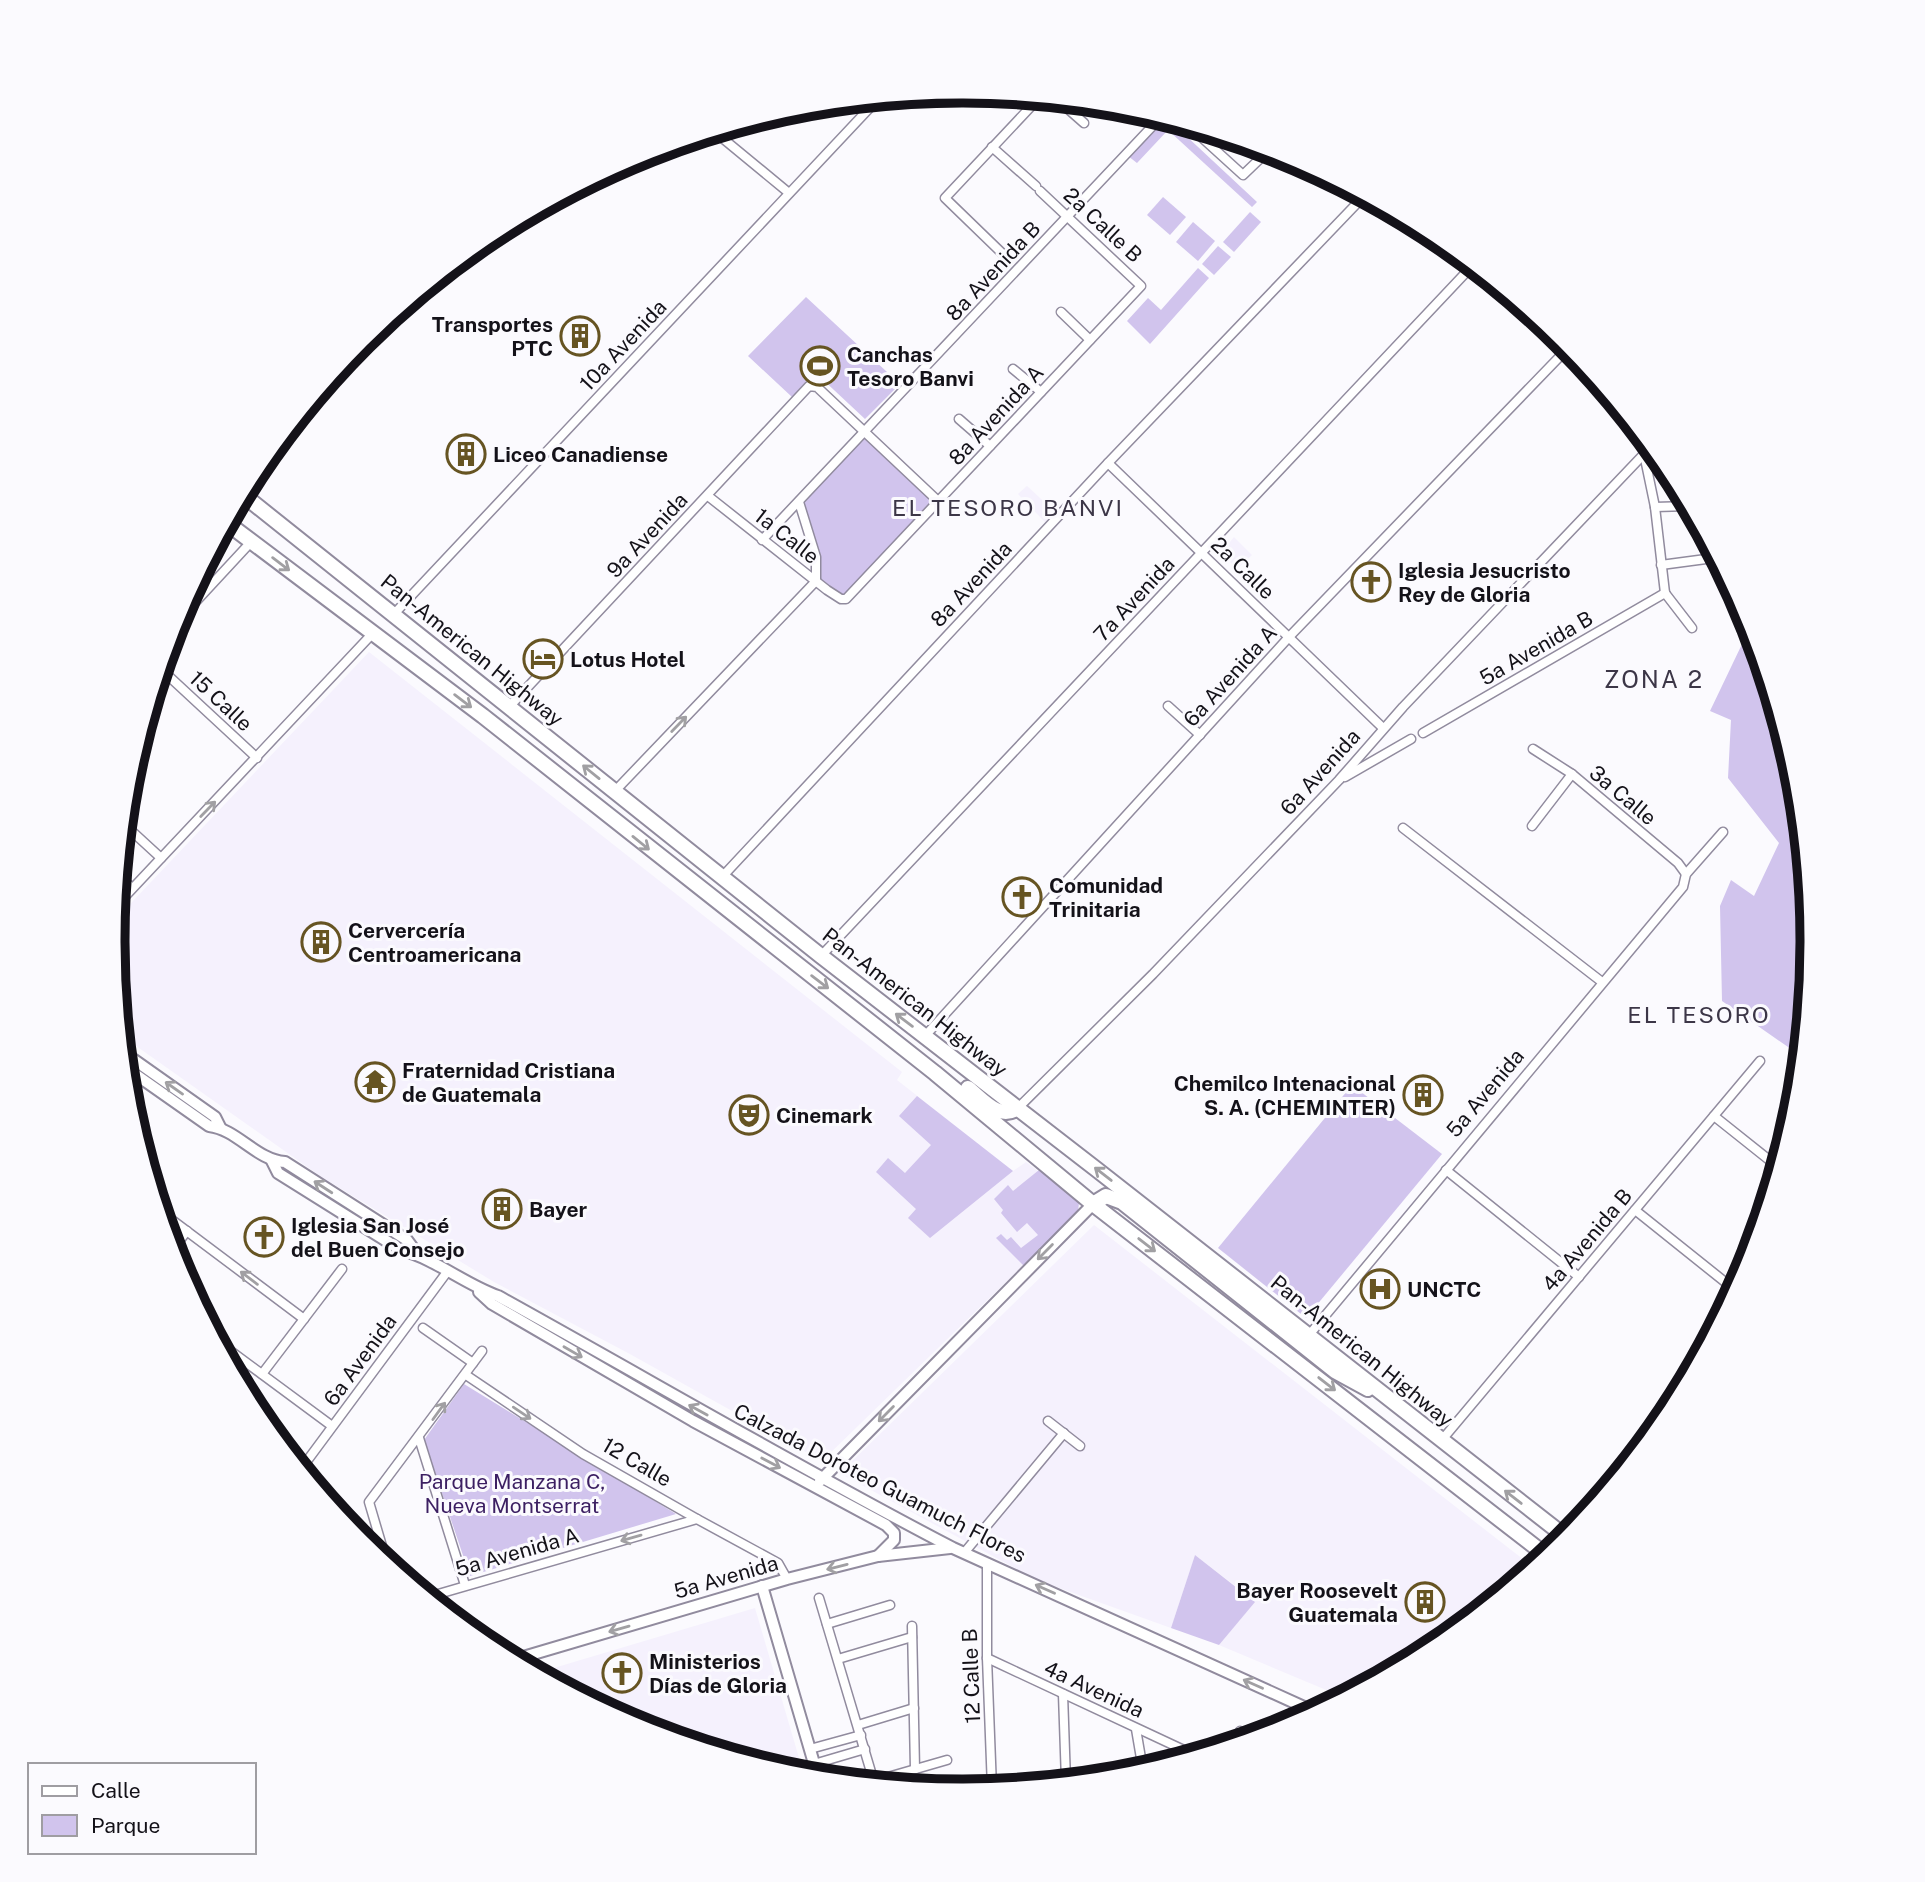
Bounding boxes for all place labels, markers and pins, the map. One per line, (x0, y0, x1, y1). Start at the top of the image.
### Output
place label: Transportes PTC (432, 312, 553, 361)
building icon: Transportes PTC (559, 315, 601, 357)
place label: Canchas Tesoro Banvi (847, 342, 974, 391)
sports icon: Canchas Tesoro Banvi (799, 345, 841, 387)
building icon: Liceo Canadiense (445, 433, 487, 475)
place label: Liceo Canadiense (493, 442, 668, 467)
place label: Iglesia Jesucristo Rey de Gloria (1398, 558, 1571, 607)
church icon: Iglesia Jesucristo Rey de Gloria (1350, 561, 1392, 603)
hotel icon: Lotus Hotel (522, 638, 564, 680)
place label: Lotus Hotel (570, 647, 686, 672)
place label: Comunidad Trinitaria (1049, 873, 1163, 922)
church icon: Comunidad Trinitaria (1001, 876, 1043, 918)
place label: Cervercería Centroamericana (348, 918, 521, 967)
building icon: Cervercería Centroamericana (300, 921, 342, 963)
place label: Fraternidad Cristiana de Guatemala (402, 1058, 615, 1107)
temple icon: Fraternidad Cristiana de Guatemala (354, 1061, 396, 1103)
place label: Chemilco Intenacional S. A. (CHEMINTER) (1174, 1071, 1396, 1120)
building icon: Chemilco Intenacional S. A. (CHEMINTER) (1402, 1074, 1444, 1116)
theatre icon: Cinemark (728, 1094, 770, 1136)
place label: Cinemark (776, 1103, 873, 1128)
building icon: Bayer (481, 1188, 523, 1230)
place label: Bayer (529, 1197, 587, 1222)
place label: Iglesia San José del Buen Consejo (291, 1213, 465, 1262)
church icon: Iglesia San José del Buen Consejo (243, 1216, 285, 1258)
hospital icon: UNCTC (1359, 1268, 1401, 1310)
place label: UNCTC (1407, 1277, 1481, 1302)
place label: Bayer Roosevelt Guatemala (1236, 1578, 1398, 1627)
building icon: Bayer Roosevelt Guatemala (1404, 1581, 1446, 1623)
place label: Ministerios Días de Gloria (649, 1649, 787, 1698)
church icon: Ministerios Días de Gloria (601, 1652, 643, 1694)

